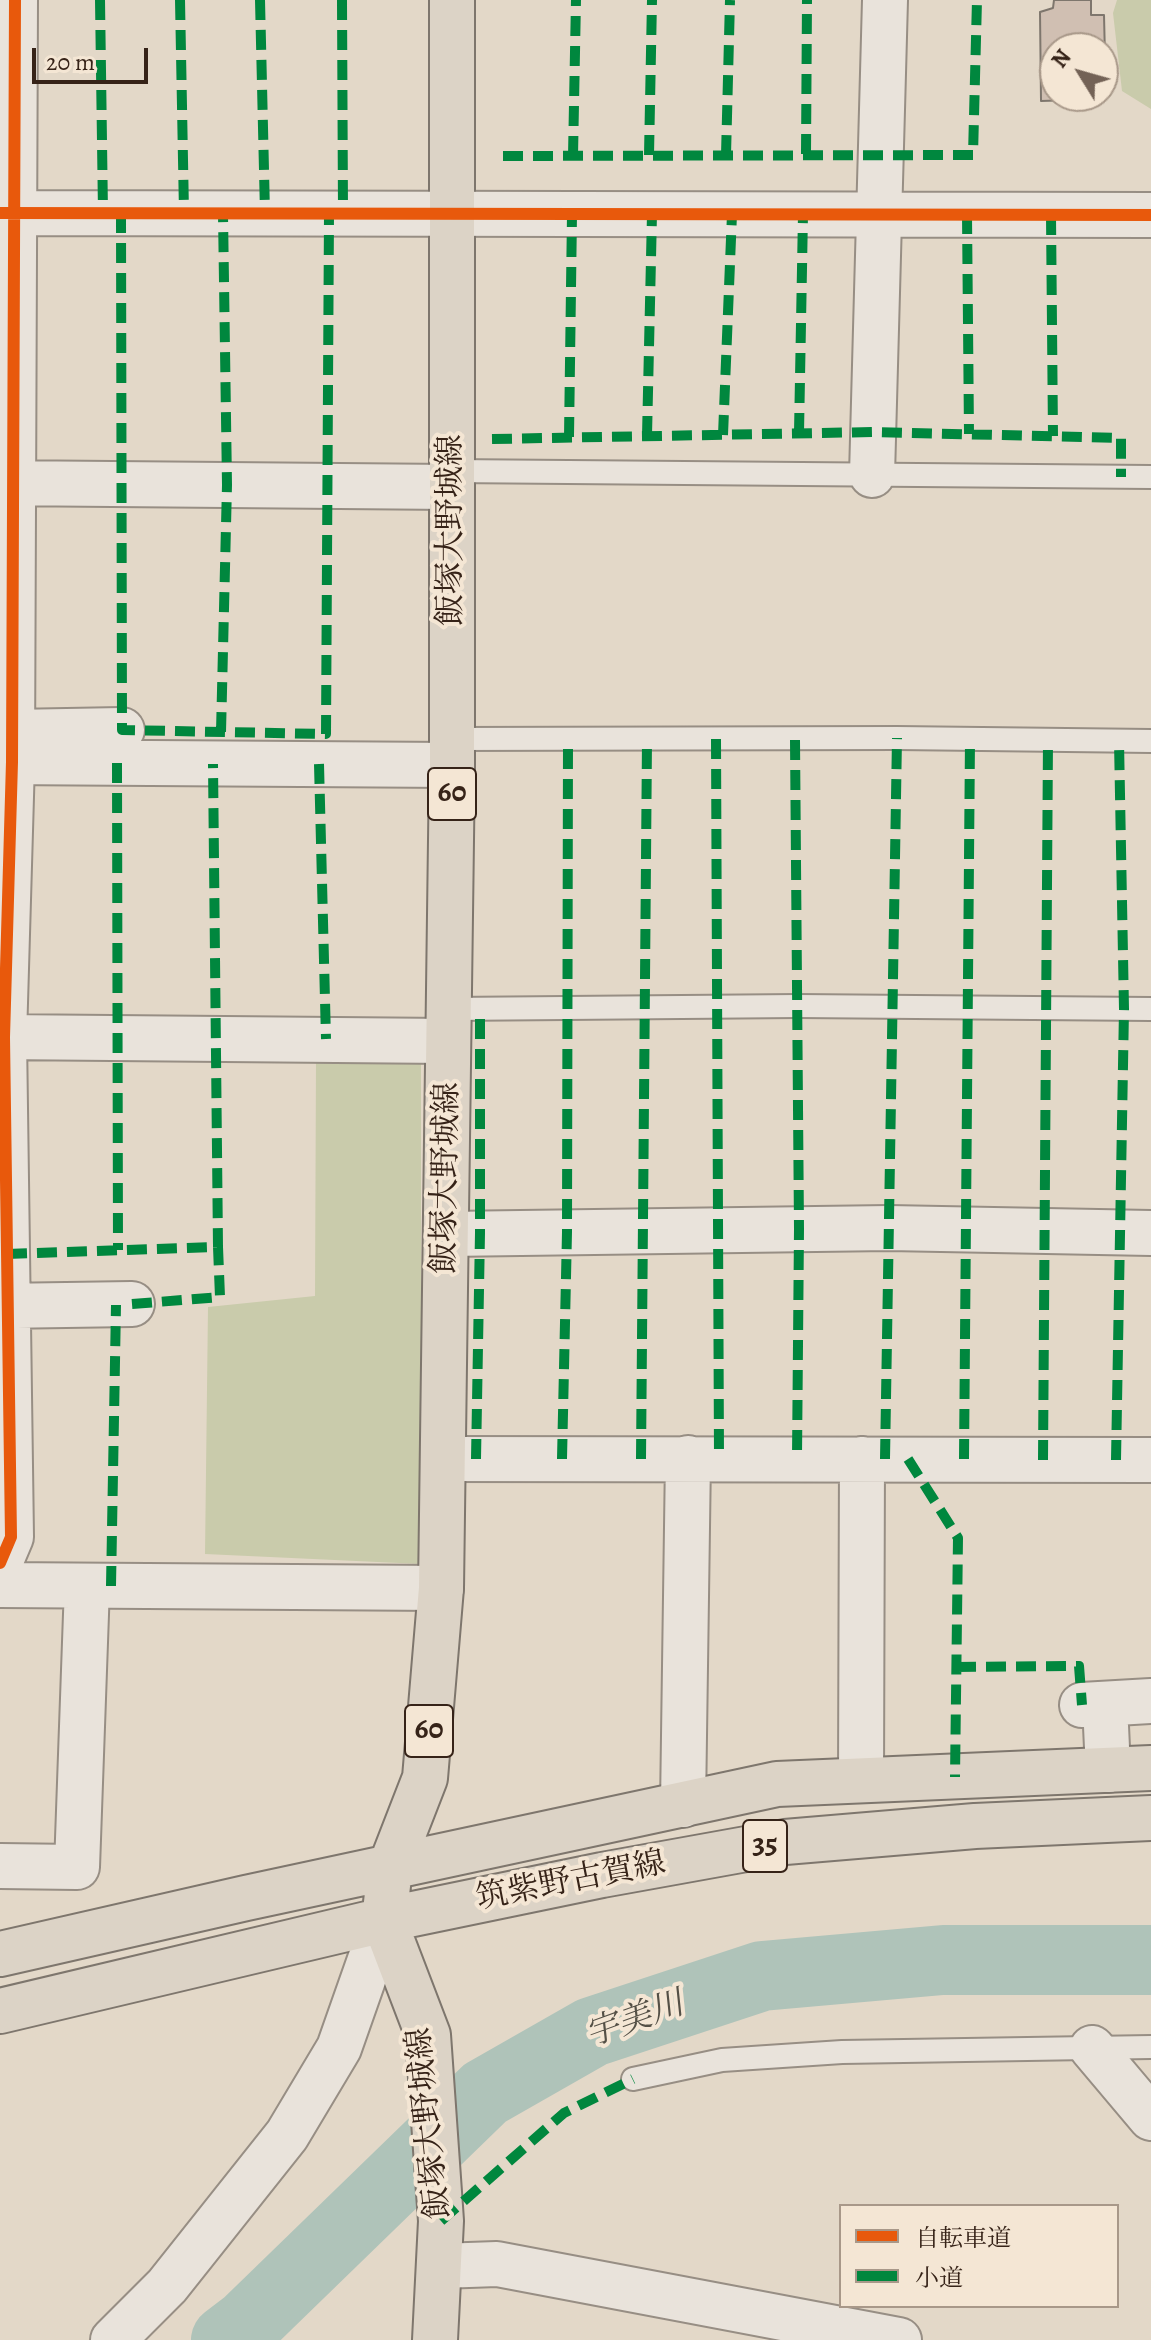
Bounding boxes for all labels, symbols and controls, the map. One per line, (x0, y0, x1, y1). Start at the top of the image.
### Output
scale bar (36, 32, 152, 82)
north arrow (1039, 32, 1119, 112)
text: N (1045, 43, 1078, 74)
text: 20 m (46, 46, 95, 78)
street label: 飯塚大野城線 (433, 434, 471, 626)
road number: 60 (428, 768, 476, 820)
street label: 飯塚大野城線 (426, 1082, 468, 1274)
road number: 60 (405, 1705, 453, 1757)
road number: 35 (743, 1820, 787, 1872)
street label: 筑紫野古賀線 (473, 1845, 669, 1919)
water label: 宇美川 (580, 1984, 690, 2058)
street label: 飯塚大野城線 (401, 2026, 459, 2220)
legend (839, 2204, 1119, 2308)
text: 自転車道 (915, 2222, 1011, 2254)
text: 小道 (915, 2262, 963, 2294)

